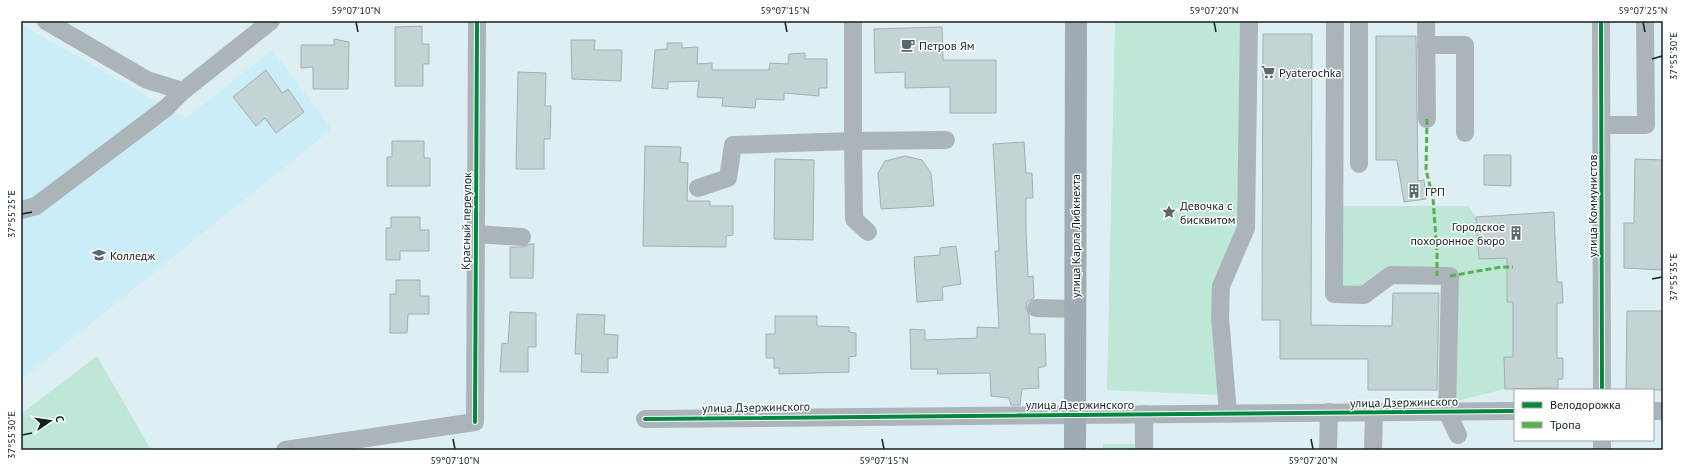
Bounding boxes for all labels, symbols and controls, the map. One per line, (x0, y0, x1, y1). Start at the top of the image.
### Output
text: 59°07'10"N (331, 4, 381, 17)
text: 59°07'15"N (760, 4, 810, 17)
text: 59°07'20"N (1189, 4, 1239, 17)
text: 59°07'25"N (1618, 4, 1668, 17)
text: 37°55'30"E (1667, 32, 1680, 80)
cafe icon: Петров Ям (900, 37, 916, 53)
place label: Петров Ям (919, 38, 974, 53)
supermarket icon: Pyaterochka (1260, 64, 1276, 80)
place label: Pyaterochka (1279, 65, 1342, 80)
street label: улица Коммунистов (1585, 154, 1600, 258)
street label: Красный переулок (458, 172, 474, 270)
street label: улица Карла Либкнехта (1068, 174, 1083, 298)
building icon: ГРП (1406, 183, 1422, 199)
place label: ГРП (1425, 184, 1445, 199)
text: 37°55'25"E (5, 190, 18, 238)
place label: Девочка с бисквитом (1180, 198, 1235, 227)
place icon: Девочка с бисквитом (1161, 204, 1177, 220)
place label: Городское похоронное бюро (1410, 219, 1505, 248)
building icon: Городское похоронное бюро (1508, 225, 1524, 241)
school or university icon: Колледж (91, 247, 107, 263)
place label: Колледж (110, 248, 155, 263)
text: 37°55'35"E (1667, 253, 1680, 301)
legend (1514, 389, 1654, 441)
street label: улица Дзержинского (1350, 394, 1458, 410)
street label: улица Дзержинского (1026, 397, 1134, 412)
text: Велодорожка (1550, 397, 1621, 412)
street label: улица Дзержинского (702, 399, 810, 415)
north arrow (30, 401, 70, 441)
text: 37°55'30"E (5, 411, 18, 459)
text: С (52, 414, 67, 423)
text: Тропа (1550, 417, 1581, 432)
text: 59°07'10"N (430, 454, 480, 467)
text: 59°07'15"N (859, 454, 909, 467)
text: 59°07'20"N (1288, 454, 1338, 467)

